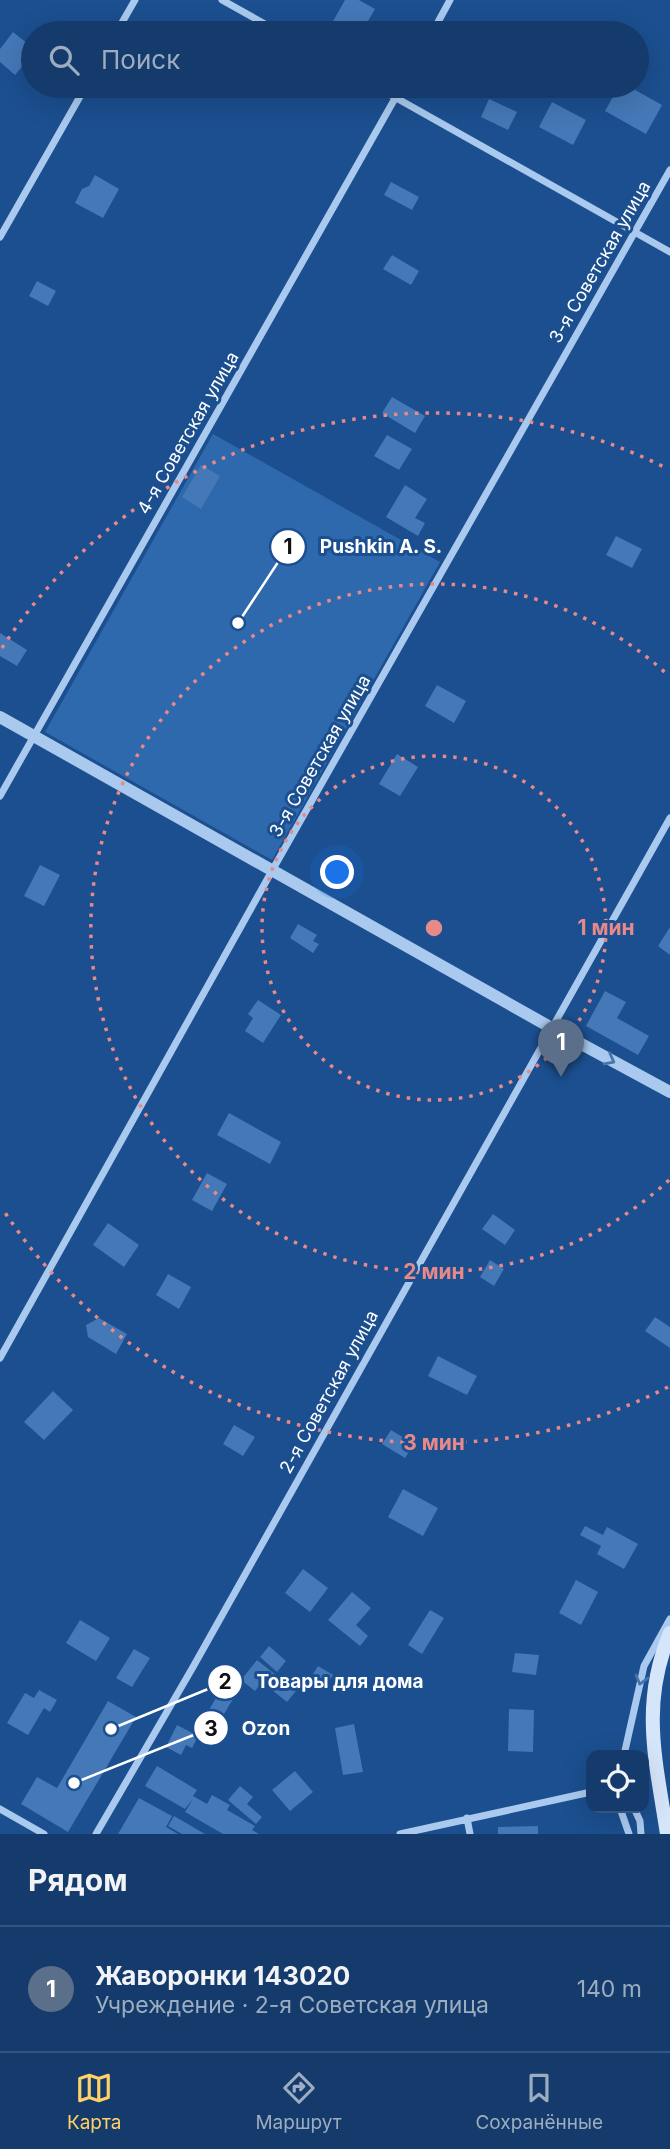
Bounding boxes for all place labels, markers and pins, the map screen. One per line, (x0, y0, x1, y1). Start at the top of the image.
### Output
callout: Pushkin A. S. (270, 527, 456, 567)
centre of rings (422, 916, 446, 940)
pin: 1 (538, 1019, 584, 1077)
callout: Товары для дома (208, 1662, 438, 1702)
callout: Ozon (193, 1708, 305, 1748)

